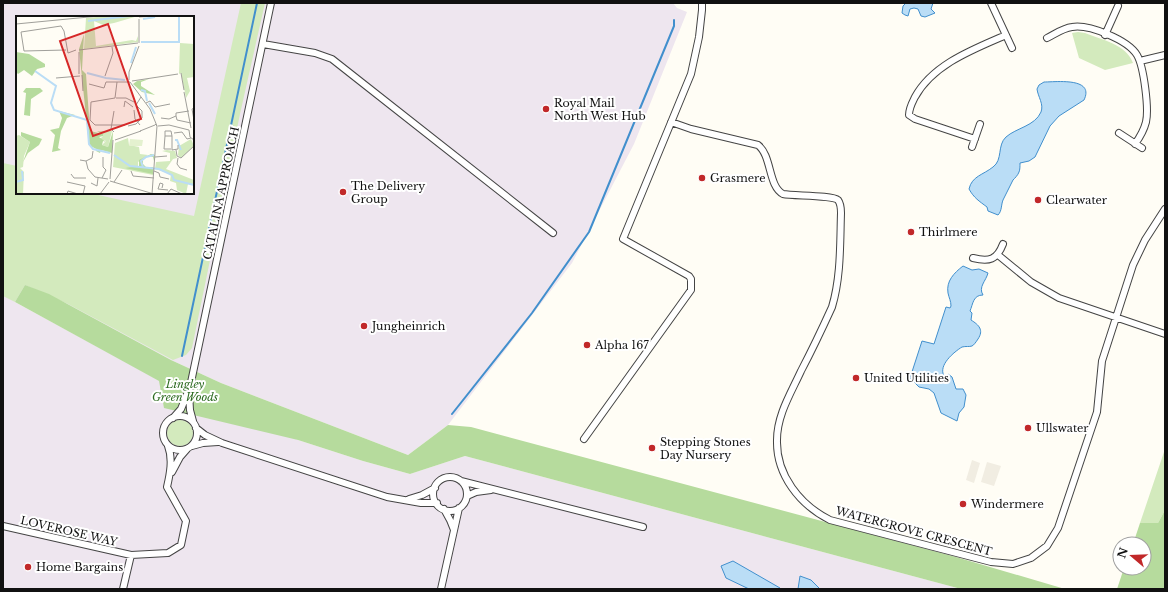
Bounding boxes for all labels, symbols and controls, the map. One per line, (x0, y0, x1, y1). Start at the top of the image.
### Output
inset map (16, 16, 194, 194)
place label: Royal Mail North West Hub (554, 96, 646, 123)
marker: Royal Mail North West Hub (541, 104, 551, 114)
street label: CATALINA APPROACH (200, 125, 242, 261)
place label: Grasmere (710, 171, 765, 185)
marker: Grasmere (697, 173, 707, 183)
place label: The Delivery Group (351, 179, 425, 206)
marker: The Delivery Group (338, 187, 348, 197)
place label: Clearwater (1046, 193, 1108, 207)
marker: Clearwater (1033, 195, 1043, 205)
place label: Thirlmere (919, 225, 978, 239)
marker: Thirlmere (906, 227, 916, 237)
place label: Jungheinrich (370, 319, 446, 333)
marker: Jungheinrich (359, 321, 369, 331)
place label: Alpha 167 (594, 338, 649, 352)
marker: Alpha 167 (582, 340, 592, 350)
place label: United Utilities (864, 371, 949, 385)
marker: United Utilities (851, 373, 861, 383)
park label: Lingley Green Woods (152, 377, 218, 404)
place label: Ullswater (1036, 421, 1089, 435)
marker: Ullswater (1023, 423, 1033, 433)
place label: Stepping Stones Day Nursery (660, 435, 751, 462)
marker: Stepping Stones Day Nursery (647, 443, 657, 453)
place label: Windermere (970, 497, 1044, 511)
marker: Windermere (958, 499, 968, 509)
street label: WATERGROVE CRESCENT (833, 503, 994, 559)
street label: LOVEROSE WAY (19, 513, 120, 549)
north arrow (1112, 536, 1152, 576)
text: N (1114, 545, 1131, 560)
place label: Home Bargains (36, 560, 123, 574)
marker: Home Bargains (23, 562, 33, 572)

